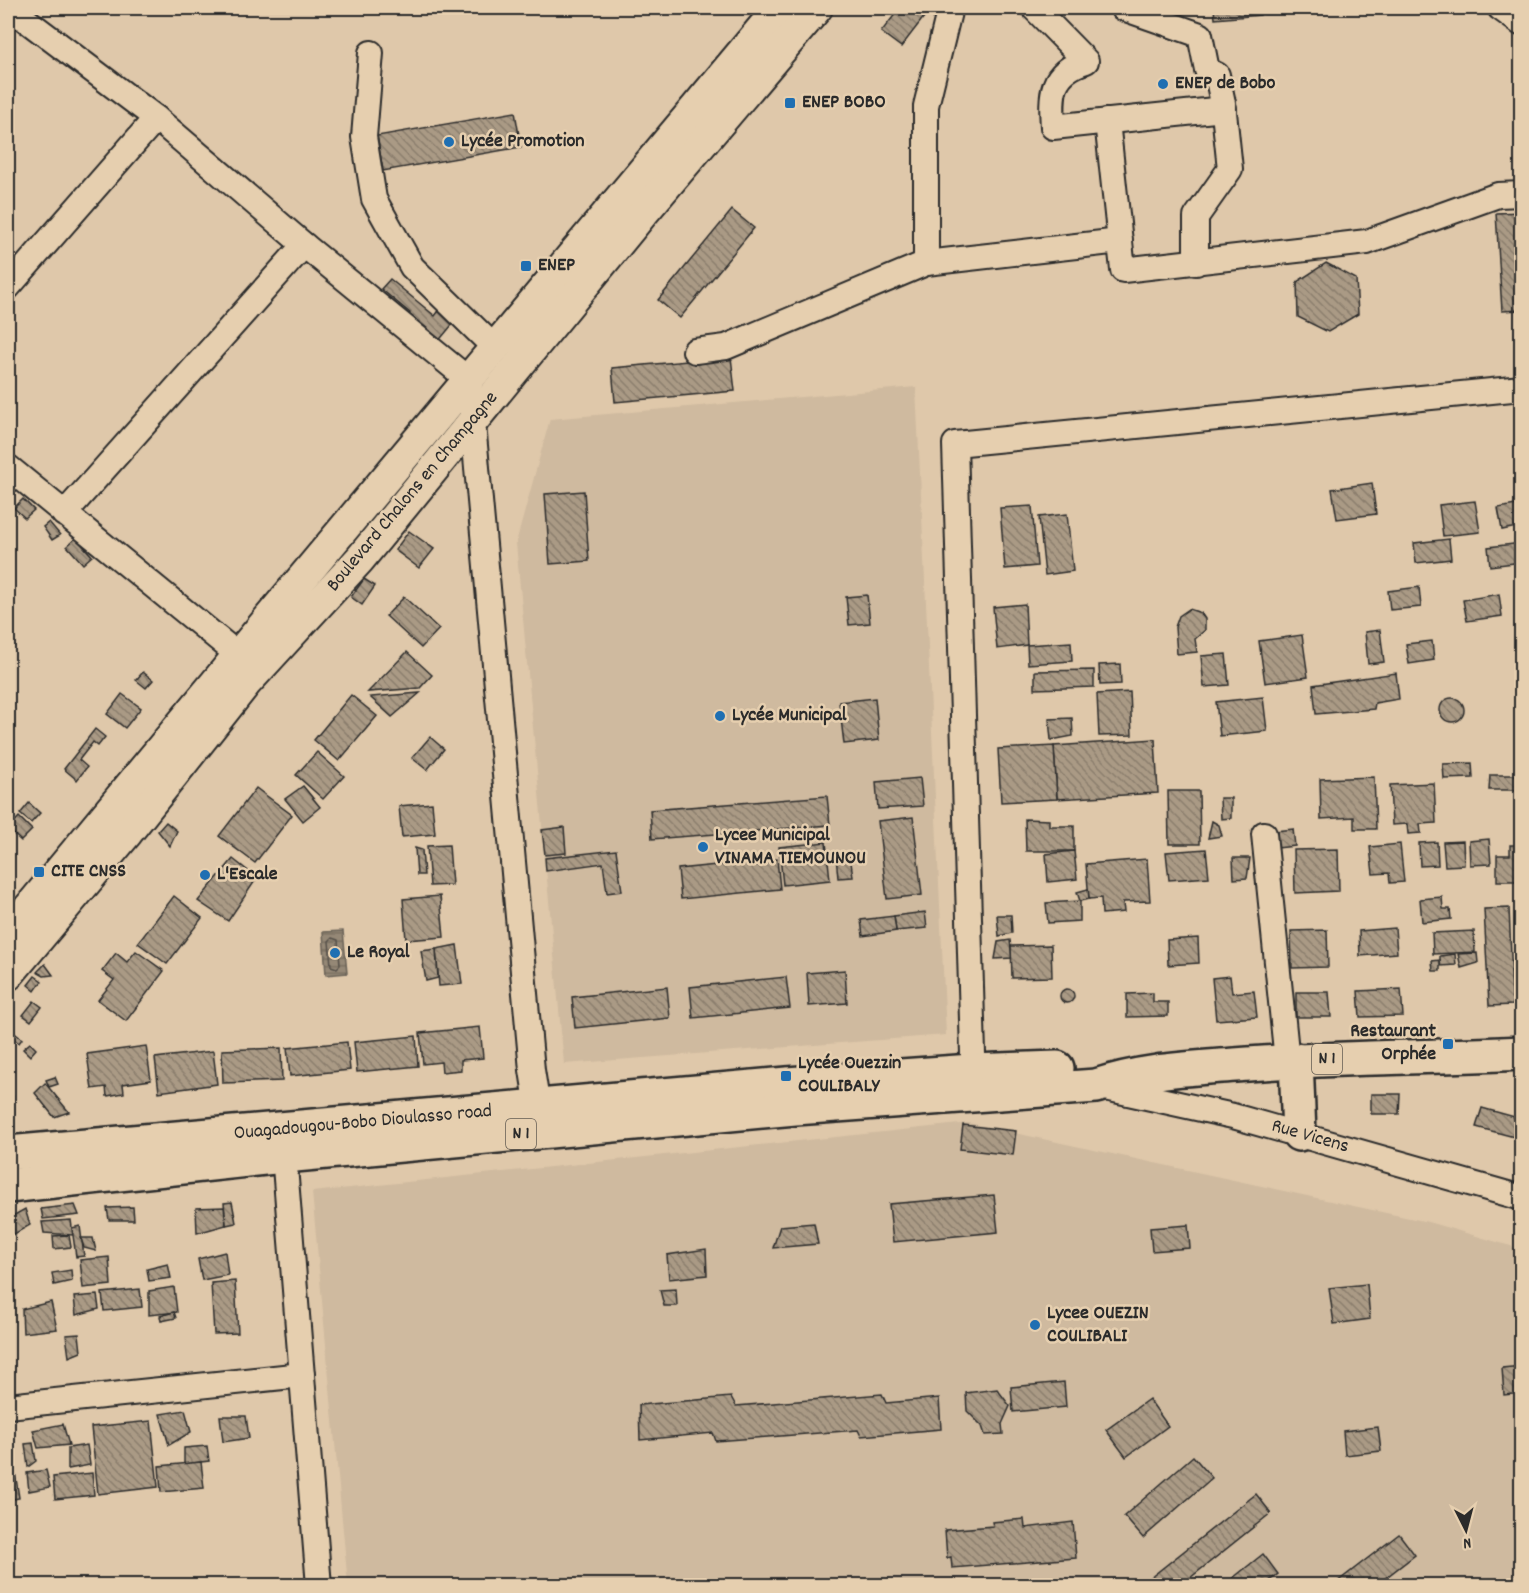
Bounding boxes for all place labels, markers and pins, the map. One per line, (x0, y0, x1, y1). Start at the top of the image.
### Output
place label: ENEP de Bobo (1175, 70, 1275, 98)
marker: ENEP de Bobo (1156, 77, 1170, 91)
place label: ENEP BOBO (802, 89, 886, 117)
marker: ENEP BOBO (783, 96, 797, 110)
place label: Lycée Promotion (461, 128, 585, 156)
marker: Lycée Promotion (442, 135, 456, 149)
place label: ENEP (538, 252, 575, 280)
marker: ENEP (519, 259, 533, 273)
place label: Lycée Municipal (732, 702, 847, 730)
marker: Lycée Municipal (713, 709, 727, 723)
place label: Lycee Municipal VINAMA TIEMOUNOU (715, 822, 866, 873)
marker: Lycee Municipal VINAMA TIEMOUNOU (696, 840, 710, 854)
place label: CITE CNSS (51, 858, 126, 886)
place label: L'Escale (217, 861, 278, 889)
marker: CITE CNSS (32, 865, 46, 879)
marker: L'Escale (198, 868, 212, 882)
place label: Le Royal (347, 939, 410, 967)
marker: Le Royal (328, 946, 342, 960)
place label: Restaurant Orphée (1350, 1018, 1437, 1069)
marker: Restaurant Orphée (1441, 1037, 1455, 1051)
place label: Lycée Ouezzin COULIBALY (798, 1050, 901, 1101)
marker: Lycée Ouezzin COULIBALY (779, 1069, 793, 1083)
place label: Lycee OUEZIN COULIBALI (1047, 1300, 1149, 1351)
marker: Lycee OUEZIN COULIBALI (1028, 1318, 1042, 1332)

